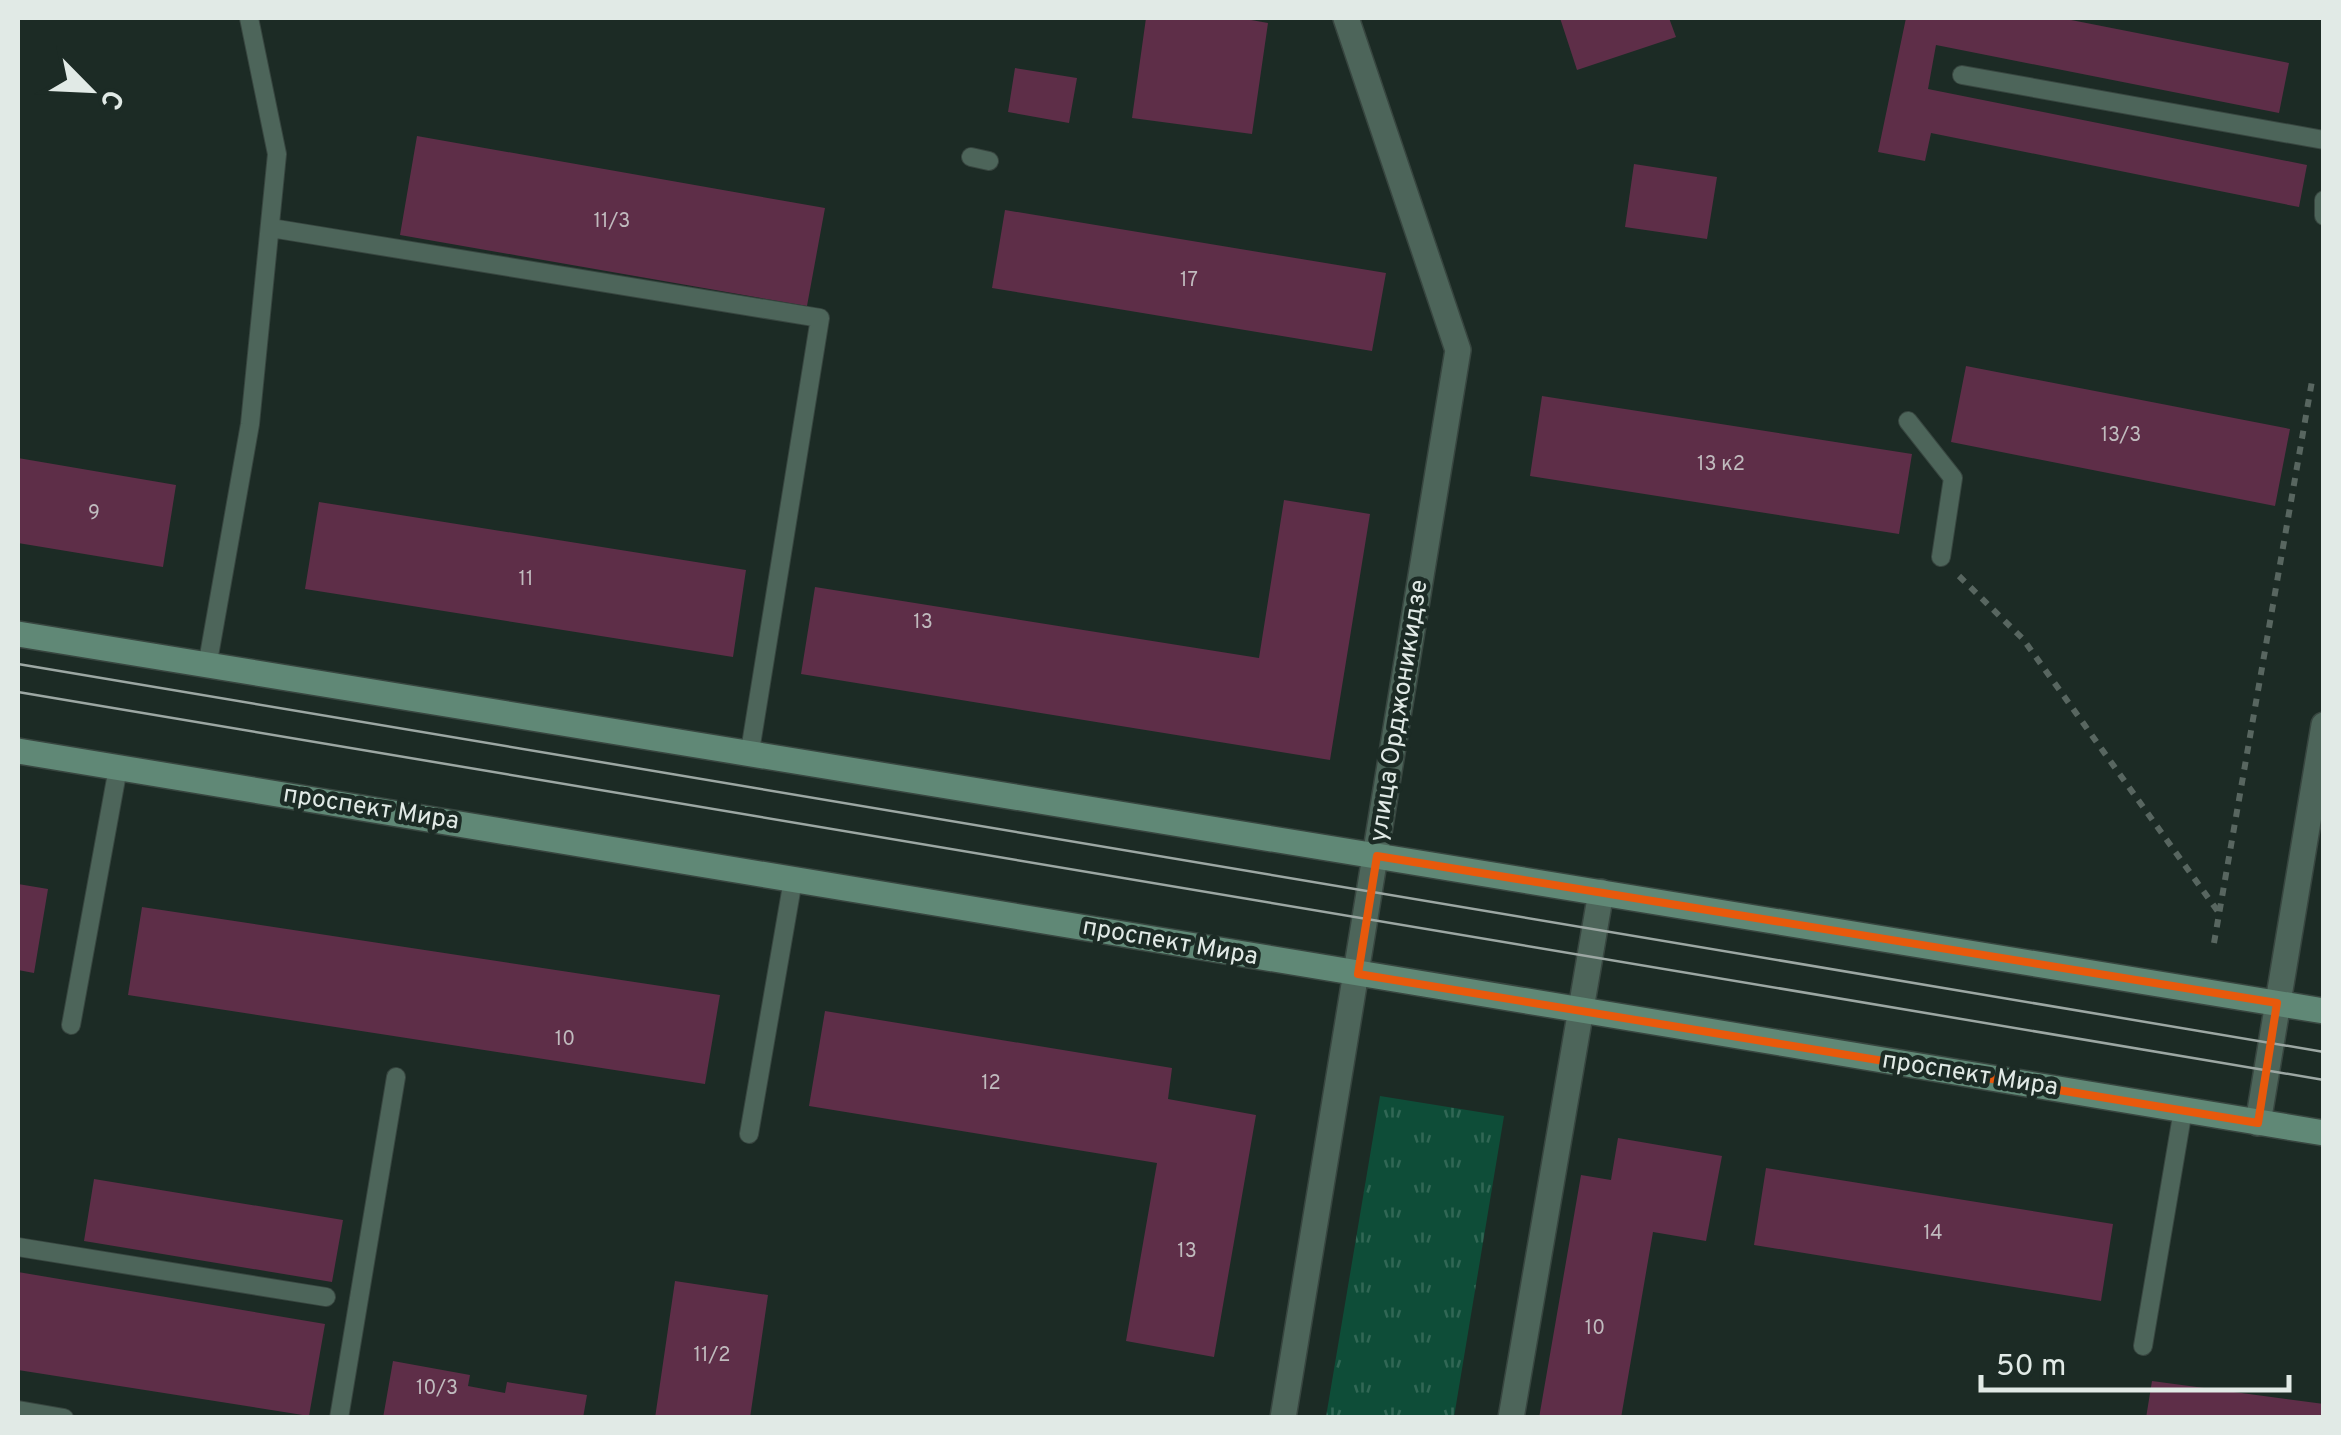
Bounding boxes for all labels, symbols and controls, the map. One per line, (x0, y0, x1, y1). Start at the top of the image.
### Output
north arrow (40, 40, 140, 140)
text: С (90, 83, 130, 114)
house number: 11/3 (594, 209, 630, 235)
house number: 17 (1180, 268, 1198, 294)
house number: 13/3 (2101, 423, 2141, 449)
house number: 13 к2 (1697, 452, 1745, 478)
house number: 9 (88, 501, 100, 527)
house number: 11 (519, 567, 533, 593)
street label: улица Орджоникидзе (1363, 578, 1437, 844)
house number: 13 (913, 610, 933, 636)
street label: проспект Мира (281, 779, 461, 839)
street label: проспект Мира (1080, 912, 1260, 974)
house number: 10 (555, 1027, 575, 1053)
street label: проспект Мира (1880, 1045, 2060, 1105)
house number: 12 (981, 1071, 1001, 1097)
house number: 14 (1923, 1221, 1943, 1247)
house number: 13 (1177, 1239, 1197, 1265)
house number: 10 (1585, 1316, 1605, 1342)
scale bar (1981, 1330, 2288, 1392)
house number: 11/2 (694, 1343, 730, 1369)
text: 50 m (1996, 1349, 2066, 1386)
house number: 10/3 (416, 1376, 458, 1402)

